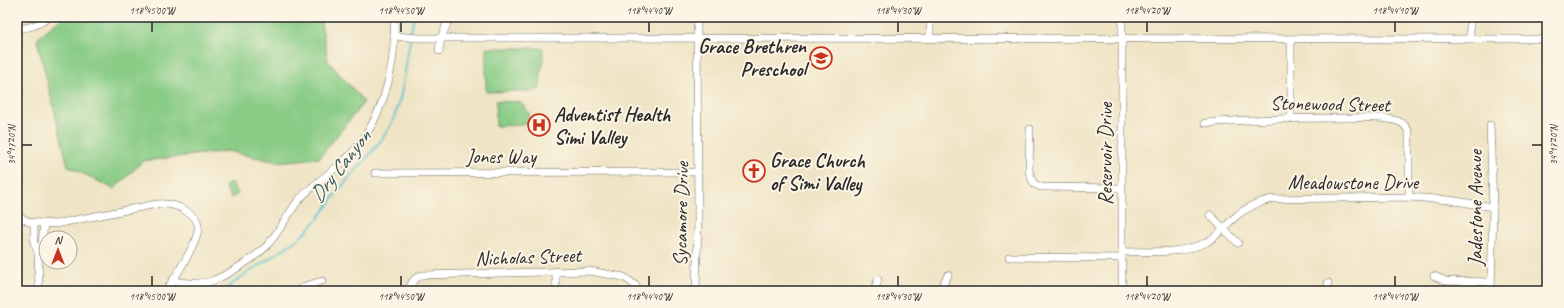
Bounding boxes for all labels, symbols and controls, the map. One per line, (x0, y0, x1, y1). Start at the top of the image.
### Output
text: 118°45'00"W (129, 4, 176, 17)
text: 118°44'50"W (378, 4, 425, 17)
text: 118°44'40"W (626, 4, 673, 17)
text: 118°44'30"W (875, 4, 922, 17)
text: 118°44'20"W (1124, 4, 1171, 17)
text: 118°44'10"W (1372, 4, 1419, 17)
place label: Grace Brethren Preschool (698, 34, 809, 82)
school or university icon: Grace Brethren Preschool (808, 45, 834, 71)
street label: Stonewood Street (1270, 90, 1392, 118)
street label: Reservoir Drive (1093, 101, 1118, 205)
place label: Adventist Health Simi Valley (554, 102, 671, 150)
hospital icon: Adventist Health Simi Valley (526, 112, 552, 138)
text: 34°17'20"N (5, 123, 18, 165)
water label: Dry Canyon (304, 123, 377, 207)
text: 34°17'20"N (1547, 123, 1560, 165)
street label: Jones Way (465, 144, 538, 169)
place label: Grace Church of Simi Valley (770, 148, 865, 197)
street label: Jadestone Avenue (1463, 149, 1488, 267)
church icon: Grace Church of Simi Valley (741, 158, 767, 184)
street label: Sycamore Drive (668, 160, 694, 266)
street label: Meadowstone Drive (1288, 170, 1420, 195)
north arrow (38, 230, 78, 270)
text: N (55, 233, 64, 247)
street label: Nicholas Street (475, 243, 584, 271)
text: 118°45'00"W (129, 290, 176, 303)
text: 118°44'50"W (378, 290, 425, 303)
text: 118°44'40"W (626, 290, 673, 303)
text: 118°44'30"W (875, 290, 922, 303)
text: 118°44'20"W (1124, 290, 1171, 303)
text: 118°44'10"W (1372, 290, 1419, 303)

